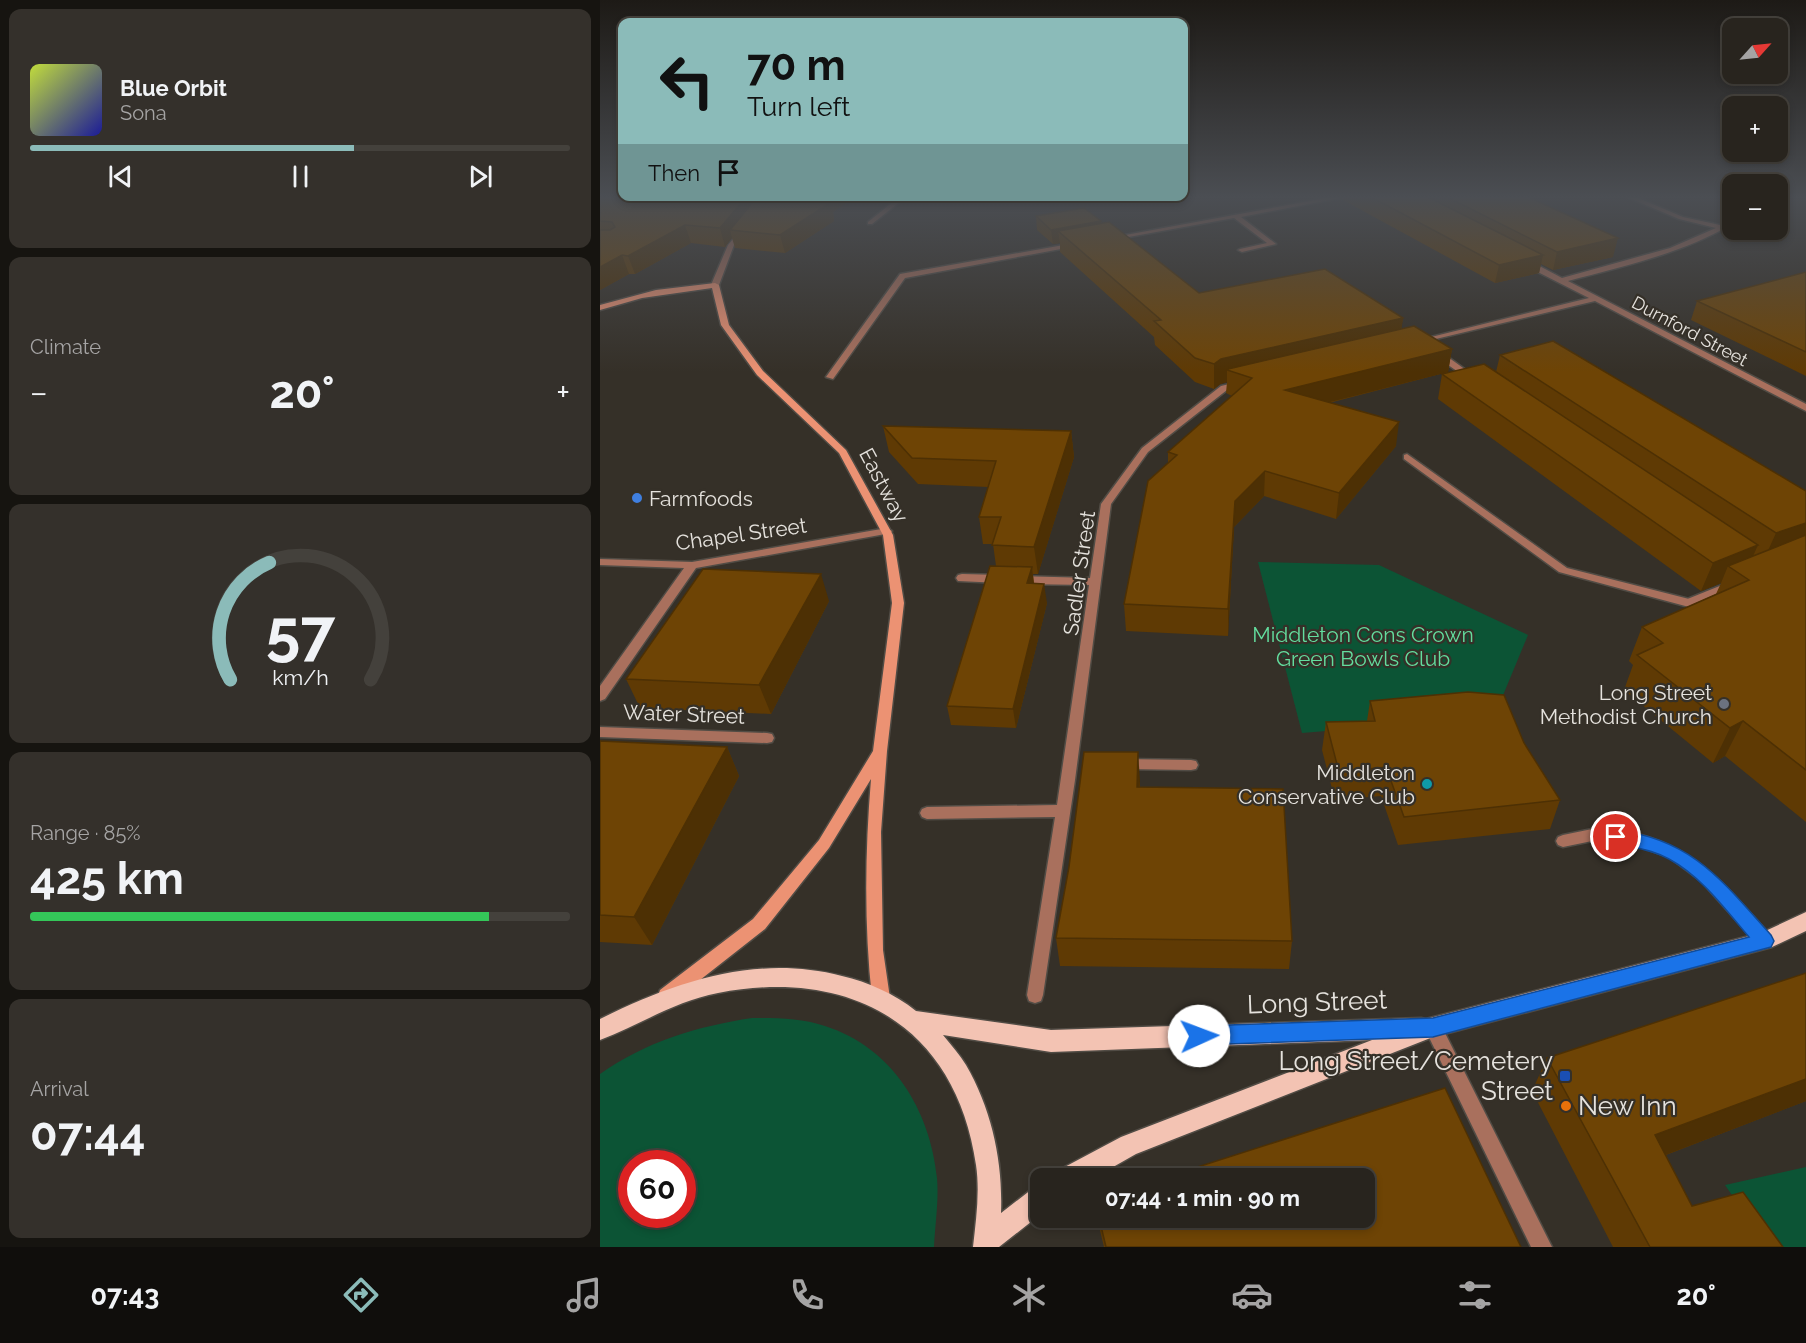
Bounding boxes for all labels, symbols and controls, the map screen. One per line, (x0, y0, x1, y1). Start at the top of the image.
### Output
north arrow (1722, 18, 1788, 84)
map controls (1722, 18, 1788, 240)
text: 70 m (747, 41, 846, 90)
icon: left (648, 42, 726, 120)
text: Blue Orbit (120, 75, 227, 101)
text: Turn left (747, 91, 850, 122)
button: + (1722, 96, 1788, 162)
text: Sona (120, 101, 167, 125)
icon: arrive (712, 156, 745, 189)
icon: previous (104, 160, 137, 193)
icon: pause (284, 160, 317, 193)
icon: next (464, 160, 497, 193)
text: Then (648, 160, 700, 186)
button: − (1722, 174, 1788, 240)
street label: Durnford Street (1628, 292, 1752, 370)
text: Climate (30, 335, 101, 359)
text: 20° (269, 366, 335, 419)
text: − (30, 373, 48, 412)
text: + (556, 373, 570, 412)
street label: Eastway (854, 444, 914, 526)
place label: Farmfoods (649, 486, 753, 511)
marker: Farmfoods (630, 491, 644, 505)
street label: Sadler Street (1058, 509, 1100, 637)
street label: Chapel Street (674, 512, 808, 556)
text: 57 (265, 596, 336, 670)
park label: Middleton Cons Crown Green Bowls Club (1252, 622, 1474, 671)
text: km/h (272, 666, 328, 691)
place label: Long Street Methodist Church (1540, 680, 1712, 729)
marker: Long Street Methodist Church (1717, 697, 1731, 711)
street label: Water Street (623, 699, 745, 729)
place label: Middleton Conservative Club (1238, 760, 1415, 809)
marker: Middleton Conservative Club (1420, 777, 1434, 791)
pin (1590, 811, 1641, 862)
icon: arrive (1599, 820, 1632, 853)
text: Range · 85% (30, 821, 141, 845)
text: 425 km (30, 852, 184, 905)
street label: Long Street (1246, 985, 1388, 1019)
position arrow (1167, 1004, 1231, 1068)
place label: Long Street/Cemetery Street (1279, 1046, 1553, 1106)
marker: Long Street/Cemetery Street (1558, 1069, 1572, 1083)
text: Arrival (30, 1077, 89, 1101)
place label: New Inn (1578, 1091, 1677, 1121)
marker: New Inn (1559, 1099, 1573, 1113)
text: 07:44 (30, 1108, 145, 1161)
speed limit sign: 60 (618, 1150, 696, 1228)
text: 07:44 · 1 min · 90 m (1105, 1185, 1300, 1211)
icon: directions (340, 1274, 382, 1316)
icon: music (563, 1274, 605, 1316)
icon: phone (786, 1274, 828, 1316)
icon: climate (1008, 1274, 1050, 1316)
icon: car (1231, 1274, 1273, 1316)
icon: filters (1454, 1274, 1496, 1316)
text: 07:43 (90, 1280, 159, 1311)
text: 20° (1677, 1280, 1716, 1311)

